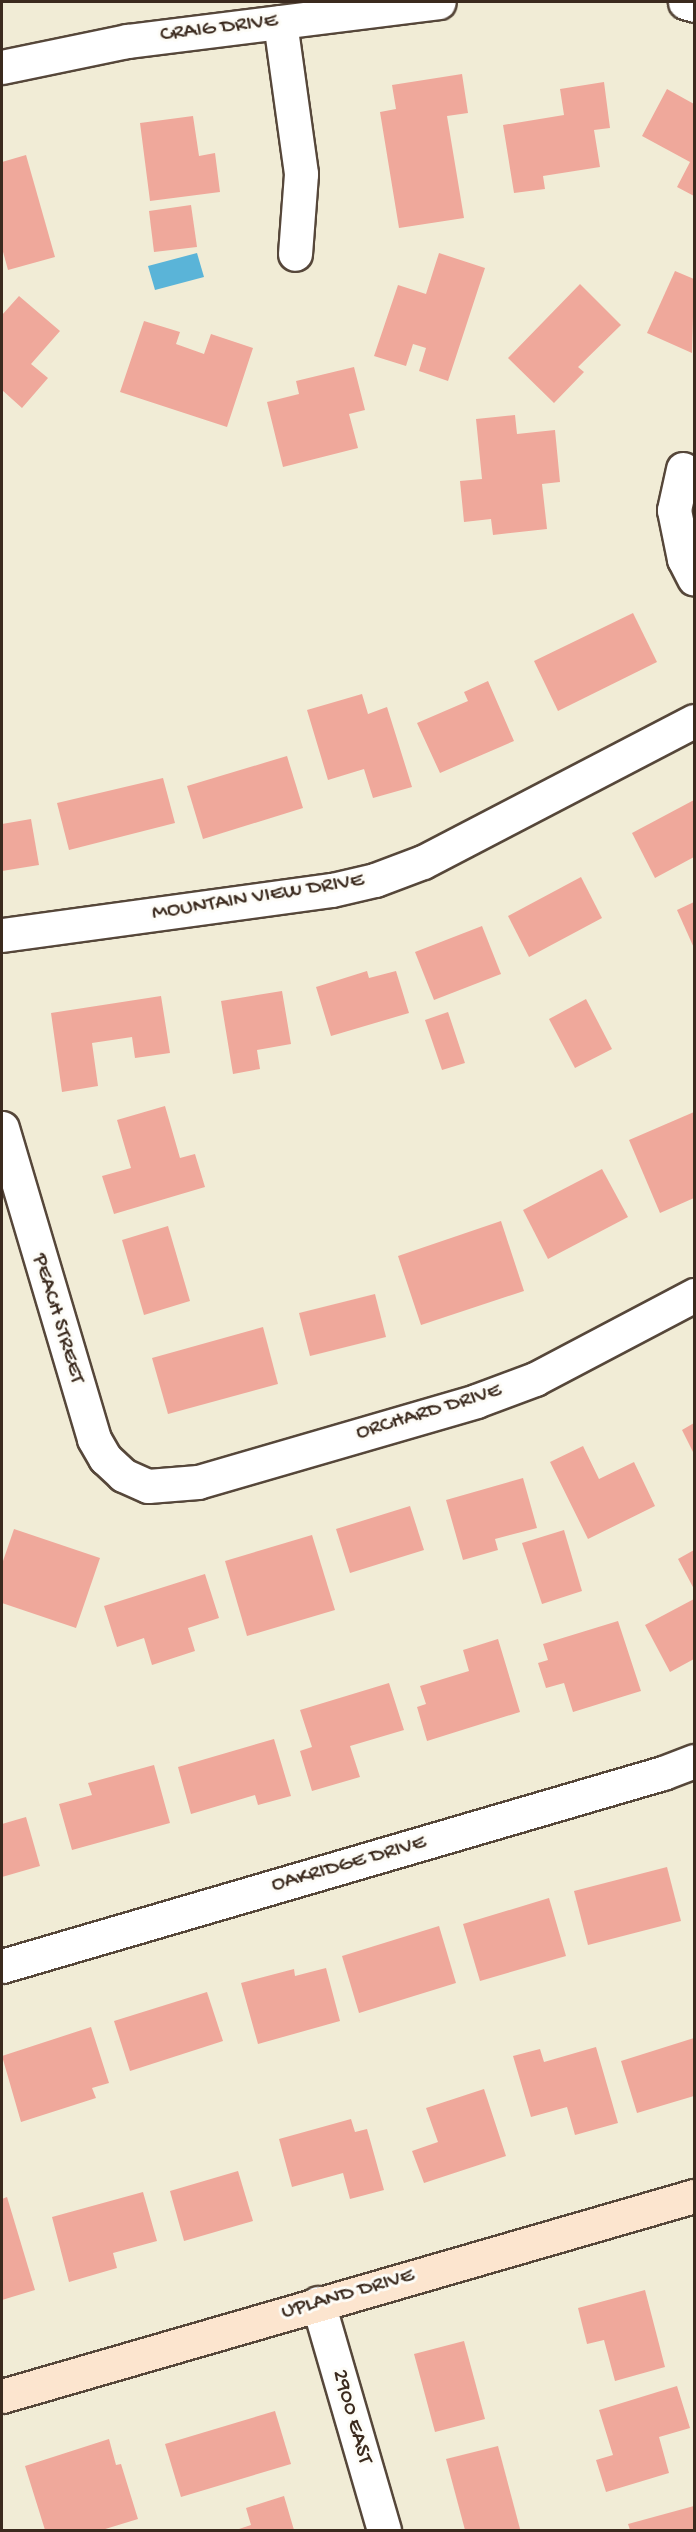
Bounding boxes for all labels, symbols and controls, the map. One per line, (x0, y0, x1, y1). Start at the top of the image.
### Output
street label: CRAIG DRIVE (159, 9, 279, 49)
street label: MOUNTAIN VIEW DRIVE (150, 868, 366, 928)
street label: PEACH STREET (25, 1251, 89, 1387)
street label: ORCHARD DRIVE (353, 1378, 505, 1448)
street label: OAKRIDGE DRIVE (269, 1830, 429, 1900)
street label: UPLAND DRIVE (279, 2263, 417, 2327)
street label: 2900 EAST (325, 2367, 377, 2467)

